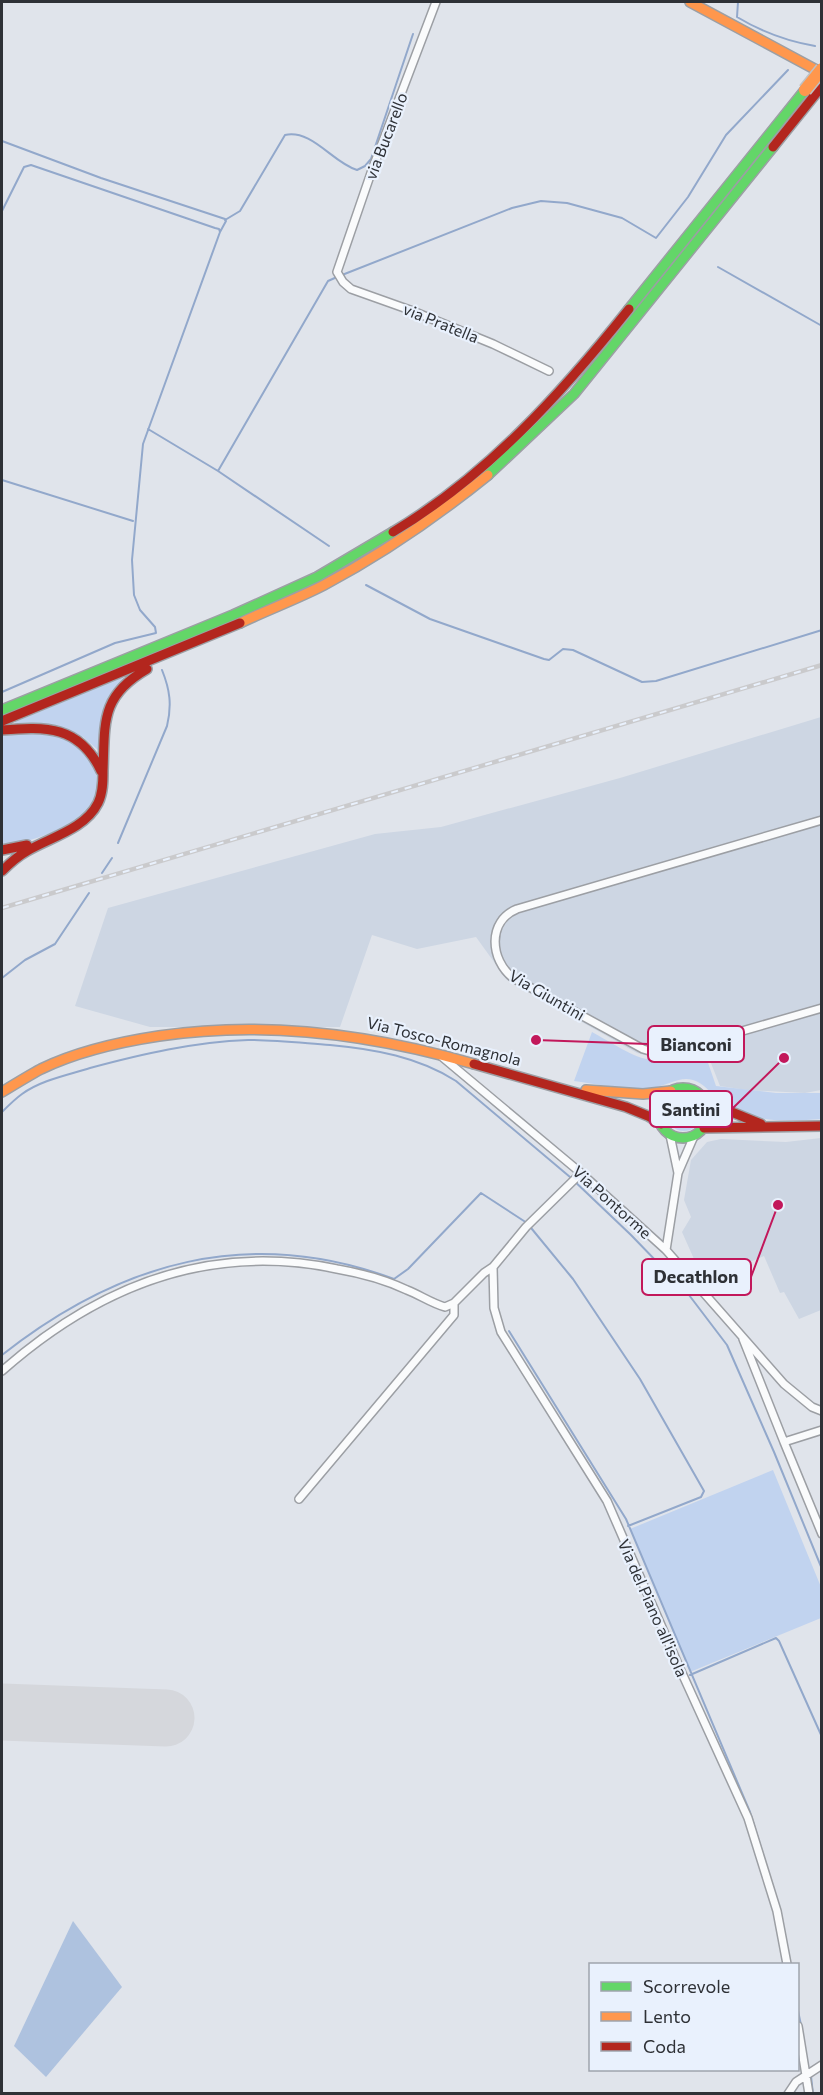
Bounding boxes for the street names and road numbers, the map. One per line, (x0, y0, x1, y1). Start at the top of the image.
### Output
street label: via Bucarello (360, 90, 411, 182)
street label: via Pratella (401, 299, 482, 346)
street label: Via Giuntini (506, 965, 589, 1024)
street label: Via Tosco-Romagnola (365, 1012, 523, 1069)
street label: Via Pontorme (569, 1161, 656, 1242)
street label: Via del Piano all'isola (615, 1536, 692, 1680)

